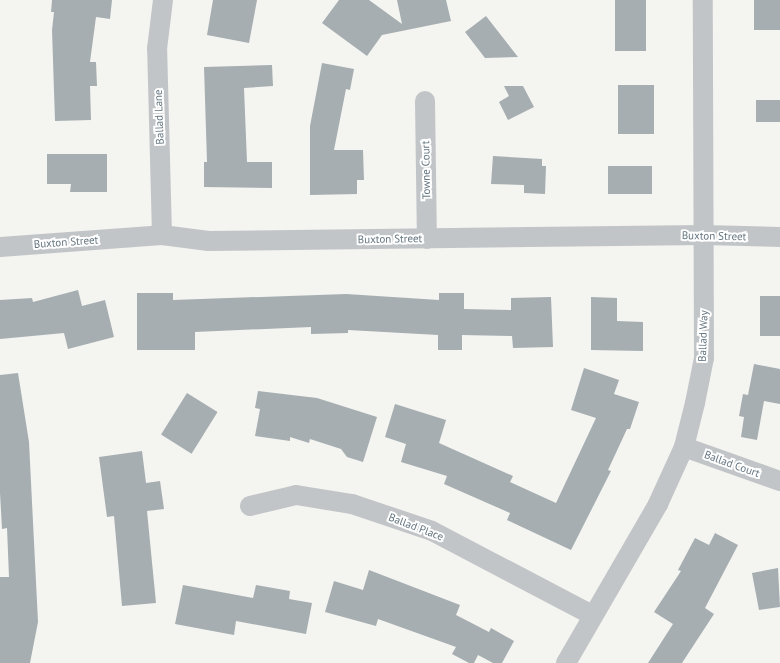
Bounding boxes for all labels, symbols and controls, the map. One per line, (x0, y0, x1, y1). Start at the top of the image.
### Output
street label: Ballad Lane (151, 89, 167, 145)
street label: Towne Court (419, 141, 433, 199)
street label: Buxton Street (682, 229, 746, 243)
street label: Buxton Street (358, 232, 422, 246)
street label: Buxton Street (33, 233, 99, 251)
street label: Ballad Way (695, 310, 711, 362)
street label: Ballad Court (702, 448, 762, 480)
street label: Ballad Place (387, 510, 445, 544)

